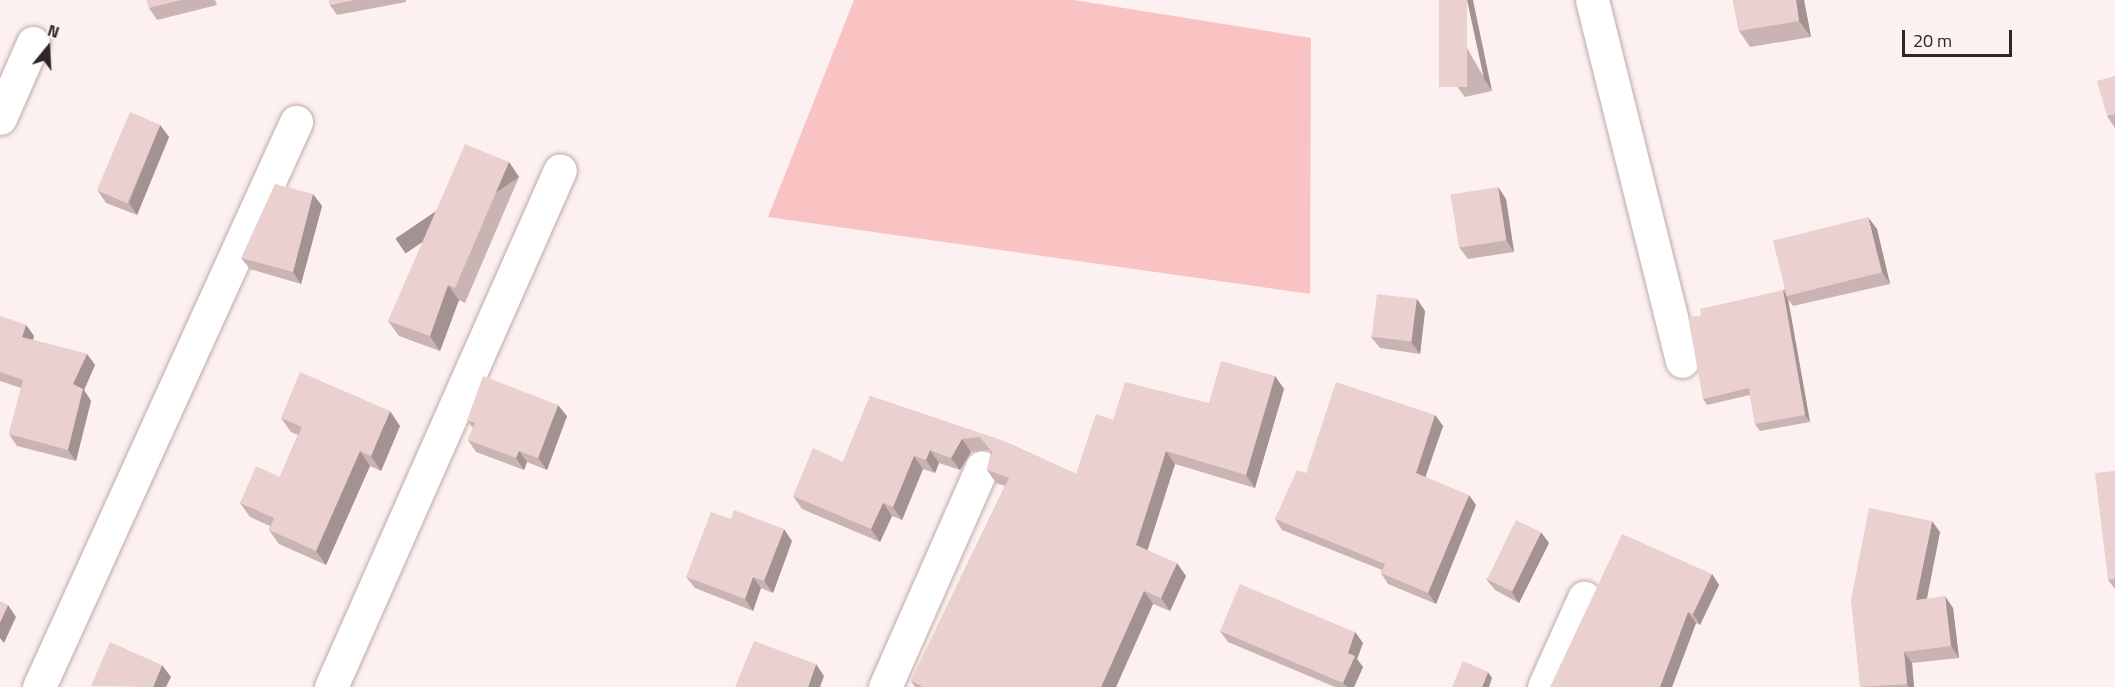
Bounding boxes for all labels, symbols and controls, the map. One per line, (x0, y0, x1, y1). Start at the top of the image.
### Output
north arrow (18, 18, 78, 78)
text: N (45, 18, 63, 44)
scale bar (1905, 18, 2014, 56)
text: 20 m (1913, 27, 1952, 54)

